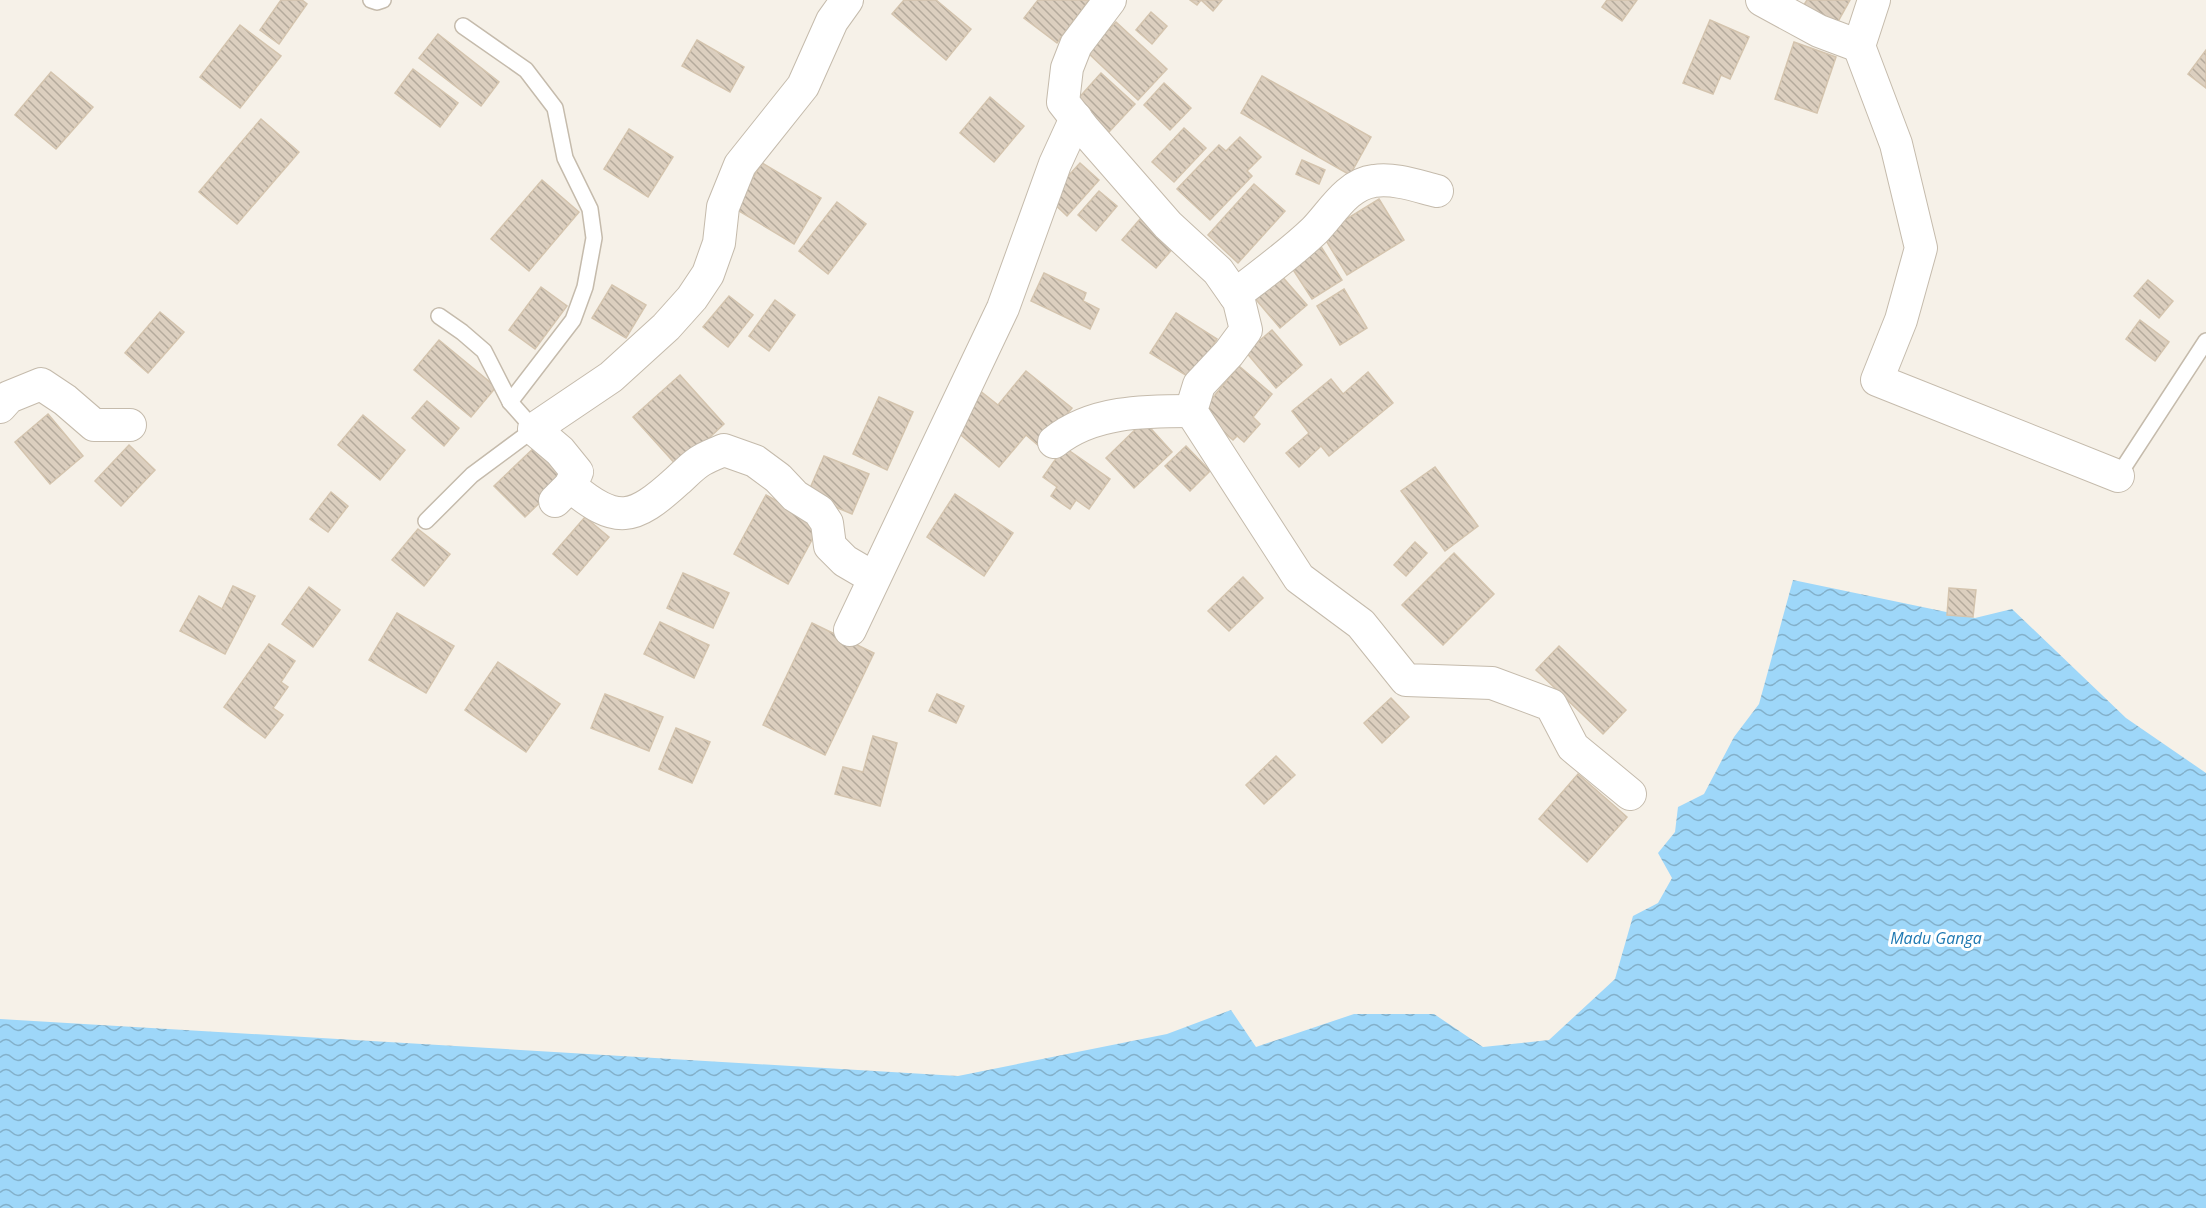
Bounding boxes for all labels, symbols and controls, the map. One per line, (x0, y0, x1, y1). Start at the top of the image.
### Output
water label: Madu Ganga (1890, 927, 1982, 949)

